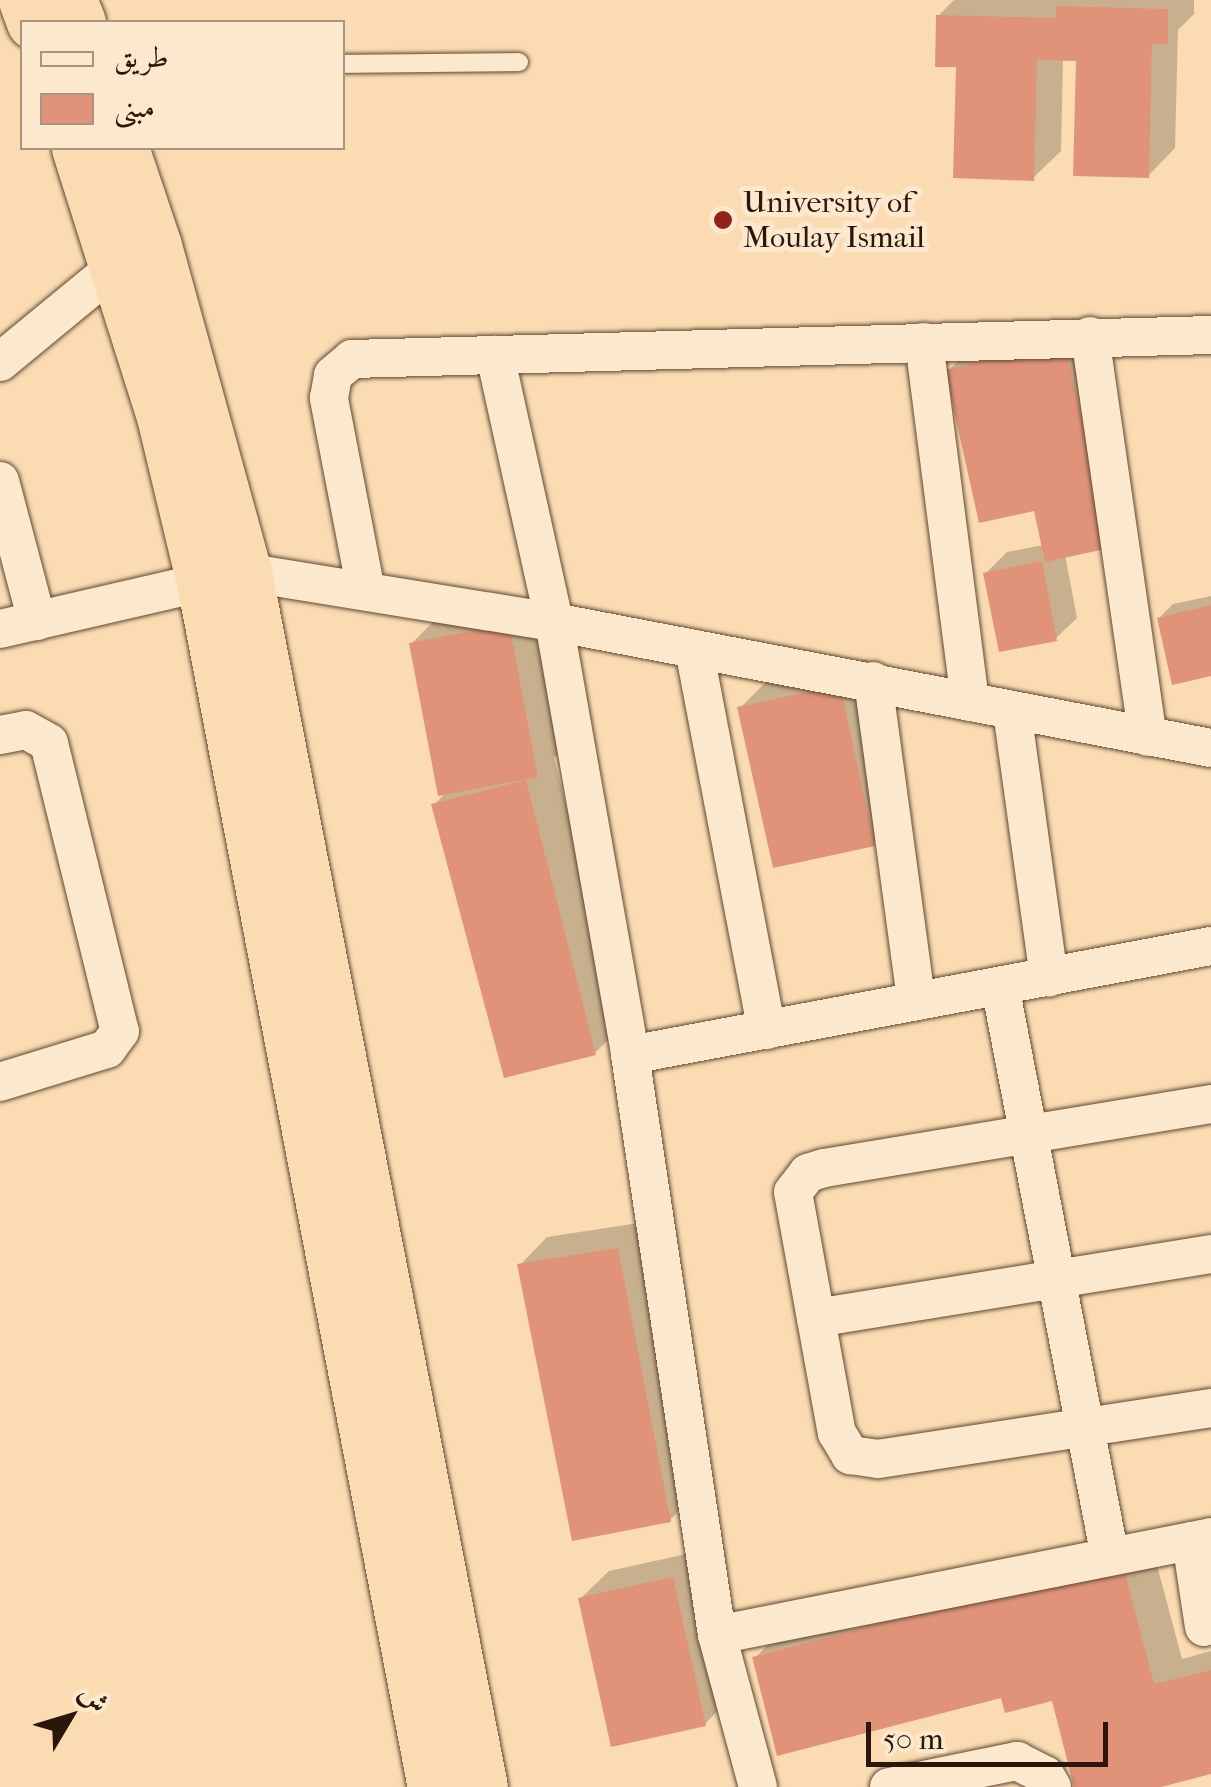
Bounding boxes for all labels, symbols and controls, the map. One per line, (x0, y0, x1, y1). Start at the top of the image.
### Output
legend (20, 20, 345, 150)
text: طريق (114, 40, 169, 75)
text: مبنى (114, 90, 155, 125)
place label: University of Moulay Ismail (743, 185, 925, 256)
marker: University of Moulay Ismail (712, 209, 734, 231)
north arrow (20, 1667, 120, 1767)
text: ش (72, 1677, 116, 1719)
scale bar (871, 1702, 1114, 1764)
text: 50 m (883, 1722, 944, 1757)

